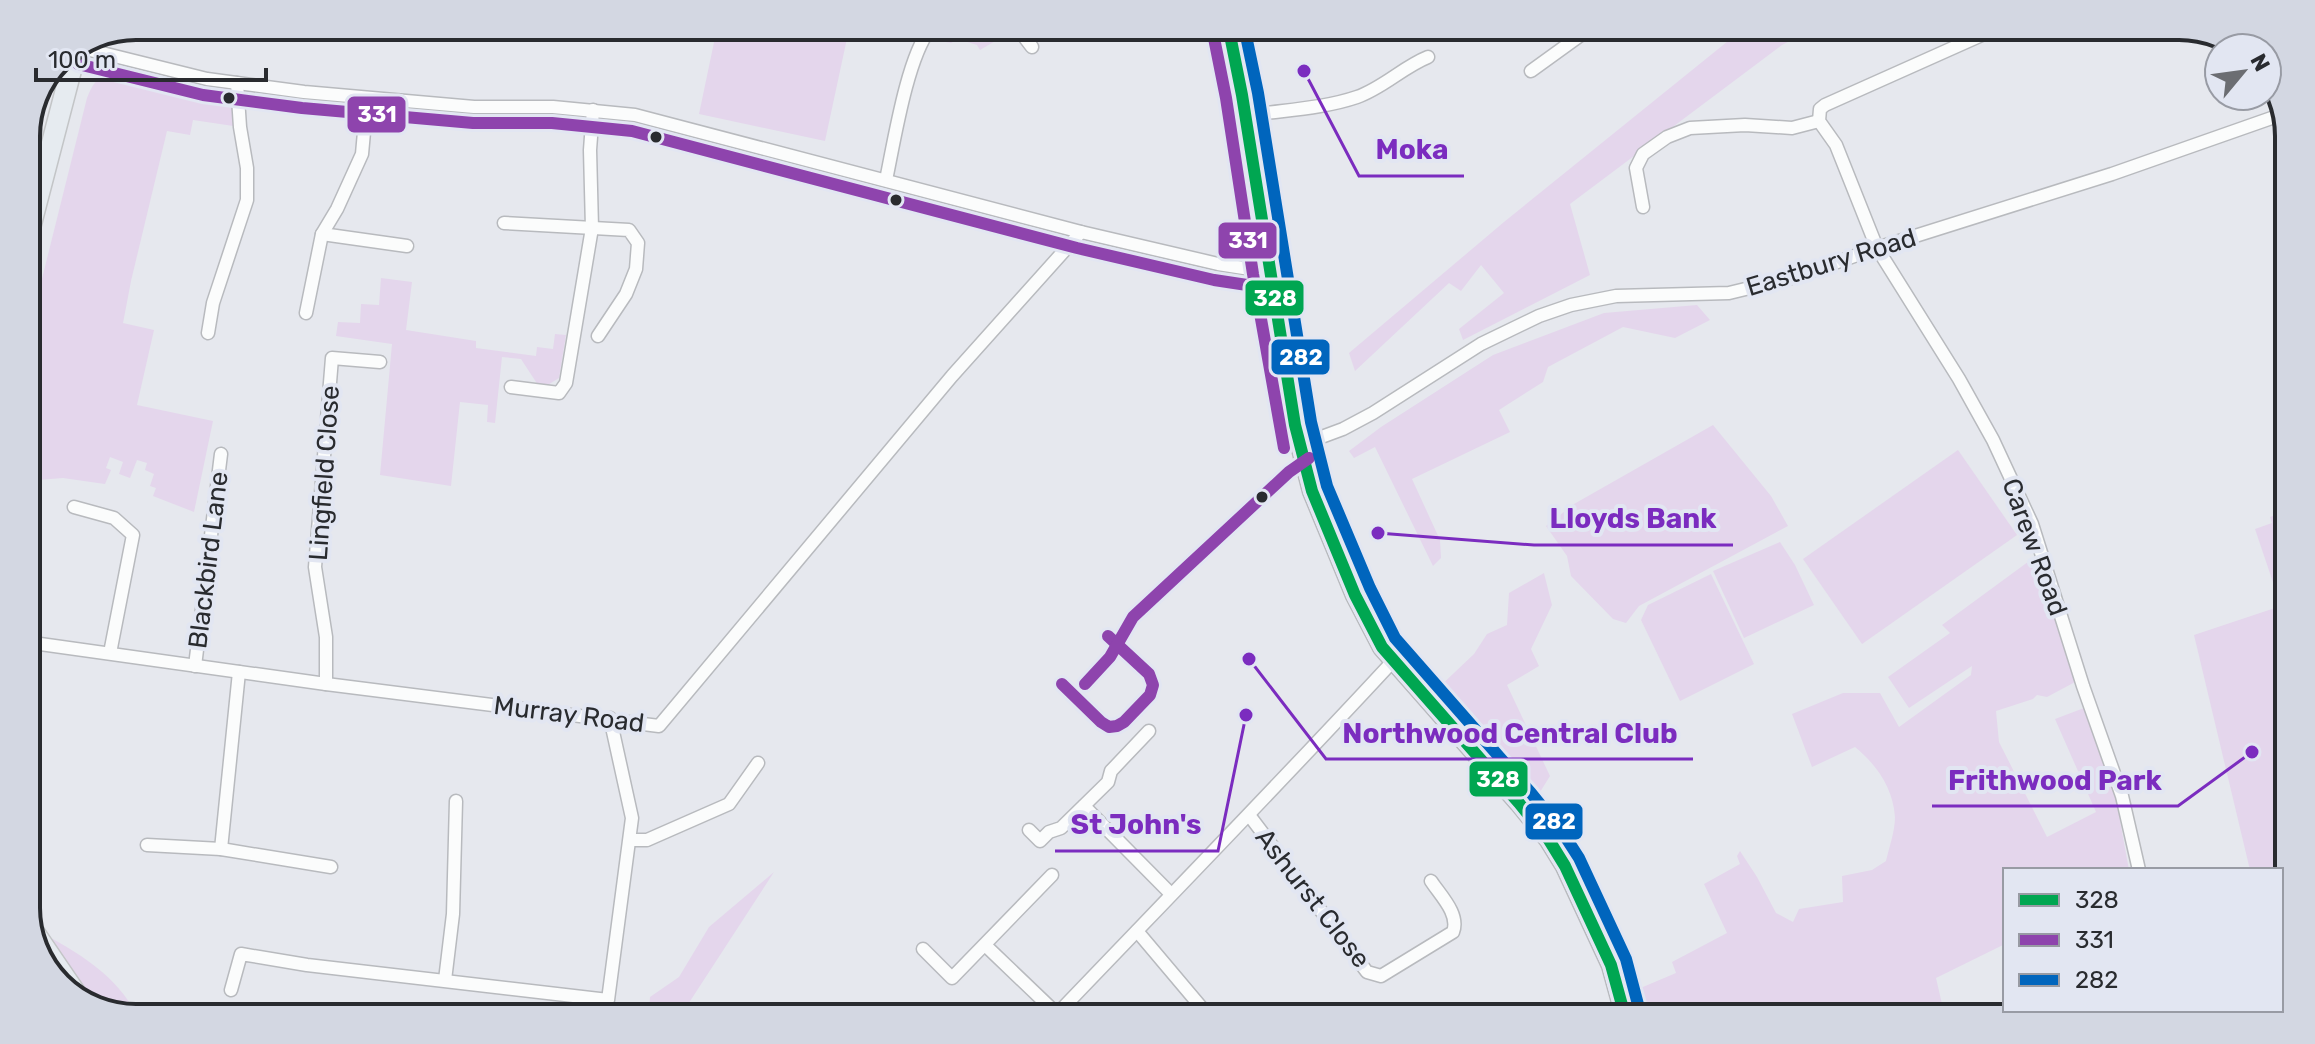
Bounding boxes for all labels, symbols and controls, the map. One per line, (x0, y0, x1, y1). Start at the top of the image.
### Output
scale bar (36, 32, 266, 82)
north arrow (2203, 32, 2283, 112)
text: 100 m (48, 46, 116, 74)
text: N (2244, 49, 2276, 76)
unlabelled marker (221, 90, 237, 106)
line badge: 331 (346, 95, 407, 134)
text: 331 (357, 101, 397, 128)
callout: Moka (1359, 124, 1464, 176)
unlabelled marker (648, 129, 664, 145)
text: Moka (1376, 133, 1448, 166)
unlabelled marker (888, 192, 904, 208)
line badge: 331 (1217, 221, 1278, 260)
street label: Eastbury Road (1742, 222, 1920, 303)
text: 331 (1228, 227, 1268, 254)
line badge: 328 (1244, 279, 1305, 317)
text: 328 (1253, 285, 1297, 312)
line badge: 282 (1270, 338, 1331, 376)
text: 282 (1279, 344, 1323, 371)
street label: Lingfield Close (303, 384, 346, 562)
street label: Blackbird Lane (182, 470, 235, 650)
street label: Carew Road (1995, 474, 2074, 620)
unlabelled marker (1254, 489, 1270, 505)
callout: Lloyds Bank (1534, 493, 1733, 545)
text: Lloyds Bank (1549, 502, 1717, 535)
street label: Murray Road (492, 690, 646, 739)
callout: Northwood Central Club (1326, 707, 1693, 759)
text: Northwood Central Club (1342, 717, 1678, 750)
callout: Frithwood Park (1932, 754, 2178, 806)
line badge: 328 (1468, 760, 1529, 798)
text: Frithwood Park (1948, 764, 2163, 797)
text: 328 (1476, 766, 1520, 793)
callout: St John's (1055, 799, 1218, 851)
line badge: 282 (1524, 802, 1584, 841)
text: St John's (1071, 808, 1201, 841)
text: 282 (1532, 808, 1576, 835)
street label: Ashurst Close (1249, 822, 1377, 974)
legend (2003, 868, 2283, 1012)
text: 328 (2075, 886, 2119, 914)
text: 331 (2075, 926, 2114, 954)
text: 282 (2075, 966, 2118, 994)

